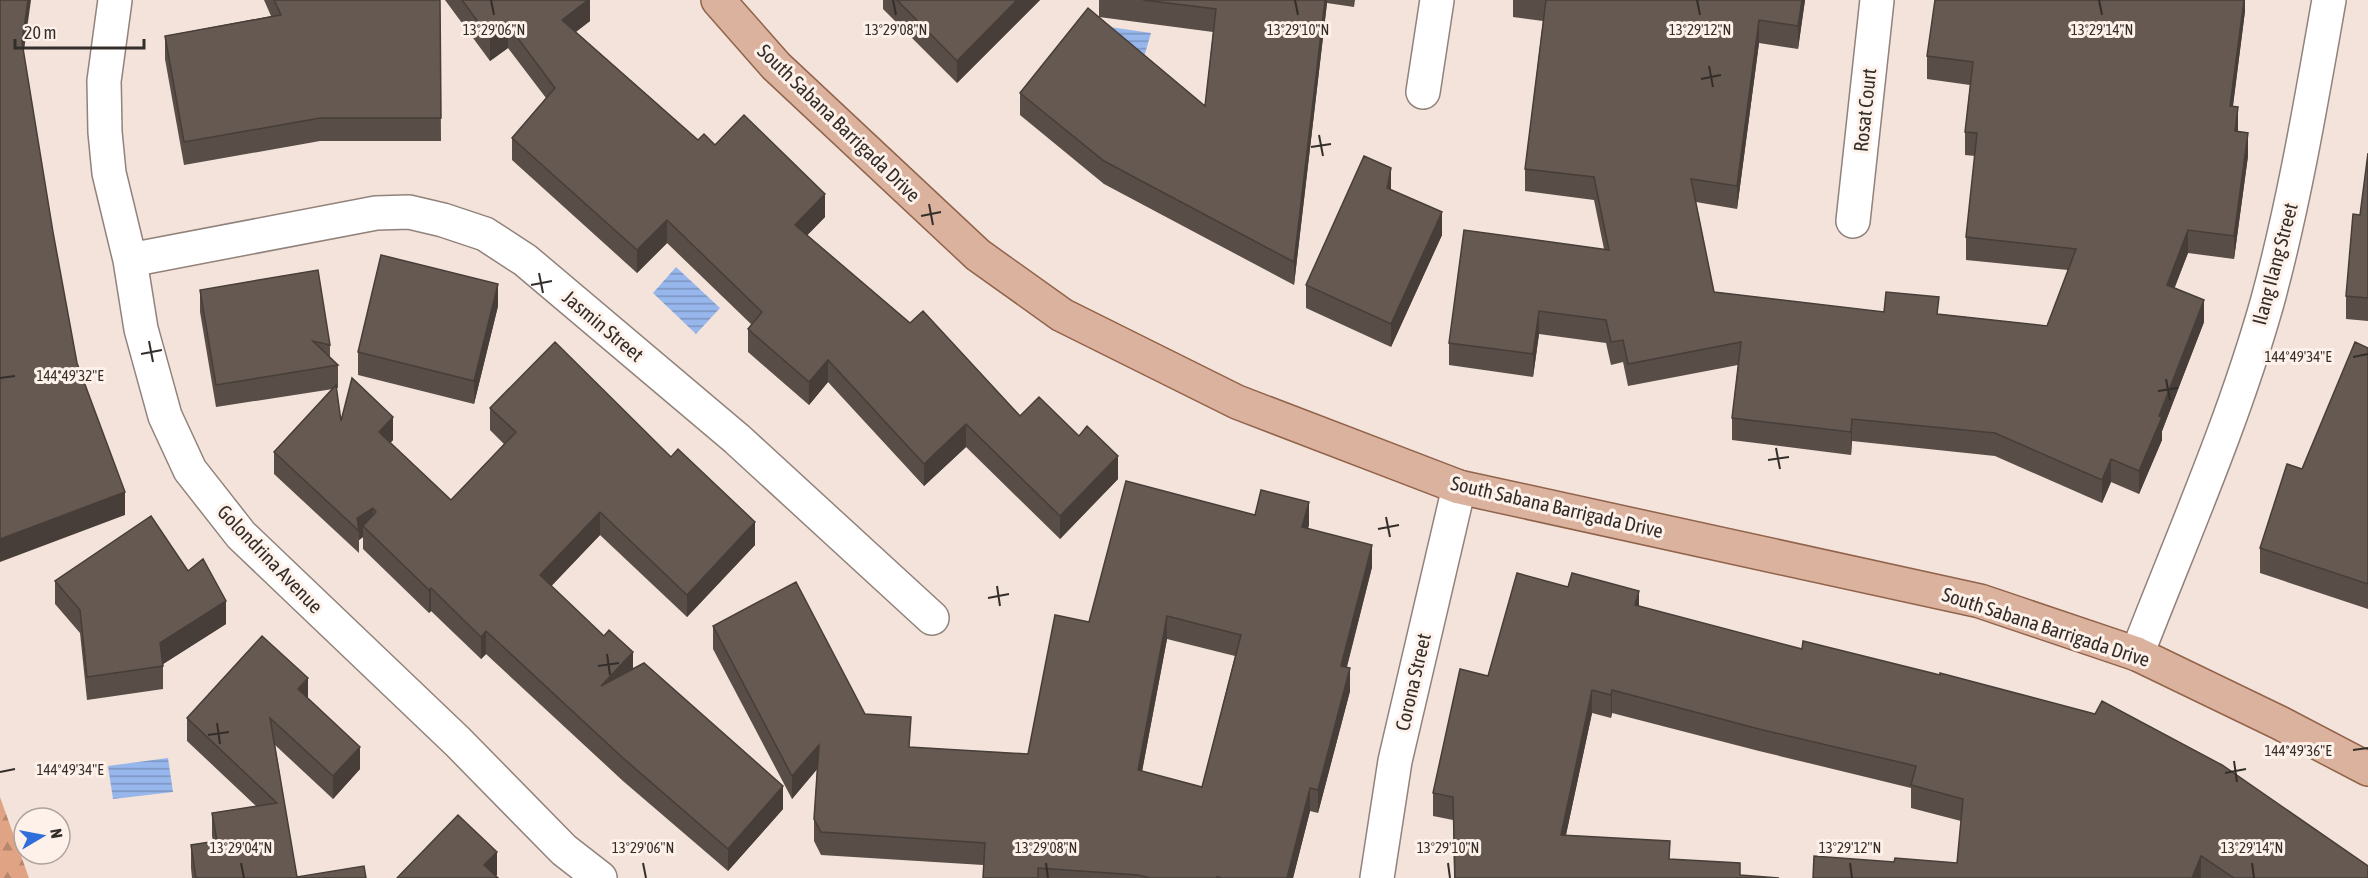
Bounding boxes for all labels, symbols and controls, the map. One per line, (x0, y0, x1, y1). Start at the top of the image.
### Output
scale bar (15, 12, 144, 50)
text: 13°29'06"N (463, 21, 525, 38)
text: 13°29'08"N (865, 21, 927, 38)
text: 13°29'10"N (1267, 21, 1329, 38)
text: 13°29'12"N (1669, 21, 1731, 38)
text: 13°29'14"N (2071, 21, 2133, 38)
text: 20 m (24, 22, 56, 43)
street label: South Sabana Barrigada Drive (753, 39, 925, 206)
street label: Rosat Court (1849, 67, 1880, 153)
street label: Ilang Ilang Street (2247, 200, 2302, 327)
street label: Jasmin Street (558, 285, 648, 366)
text: 144°49'34"E (2264, 348, 2332, 365)
text: 144°49'32"E (36, 367, 104, 384)
street label: South Sabana Barrigada Drive (1449, 471, 1665, 542)
street label: Golondrina Avenue (213, 500, 328, 617)
street label: South Sabana Barrigada Drive (1939, 582, 2153, 671)
street label: Corona Street (1390, 631, 1435, 733)
text: 144°49'36"E (2264, 742, 2332, 759)
text: 144°49'34"E (36, 761, 104, 778)
north arrow (12, 806, 72, 866)
text: N (47, 827, 66, 840)
text: 13°29'04"N (210, 839, 272, 856)
text: 13°29'06"N (612, 839, 674, 856)
text: 13°29'08"N (1015, 839, 1077, 856)
text: 13°29'10"N (1417, 839, 1479, 856)
text: 13°29'12"N (1819, 839, 1881, 856)
text: 13°29'14"N (2221, 839, 2283, 856)

